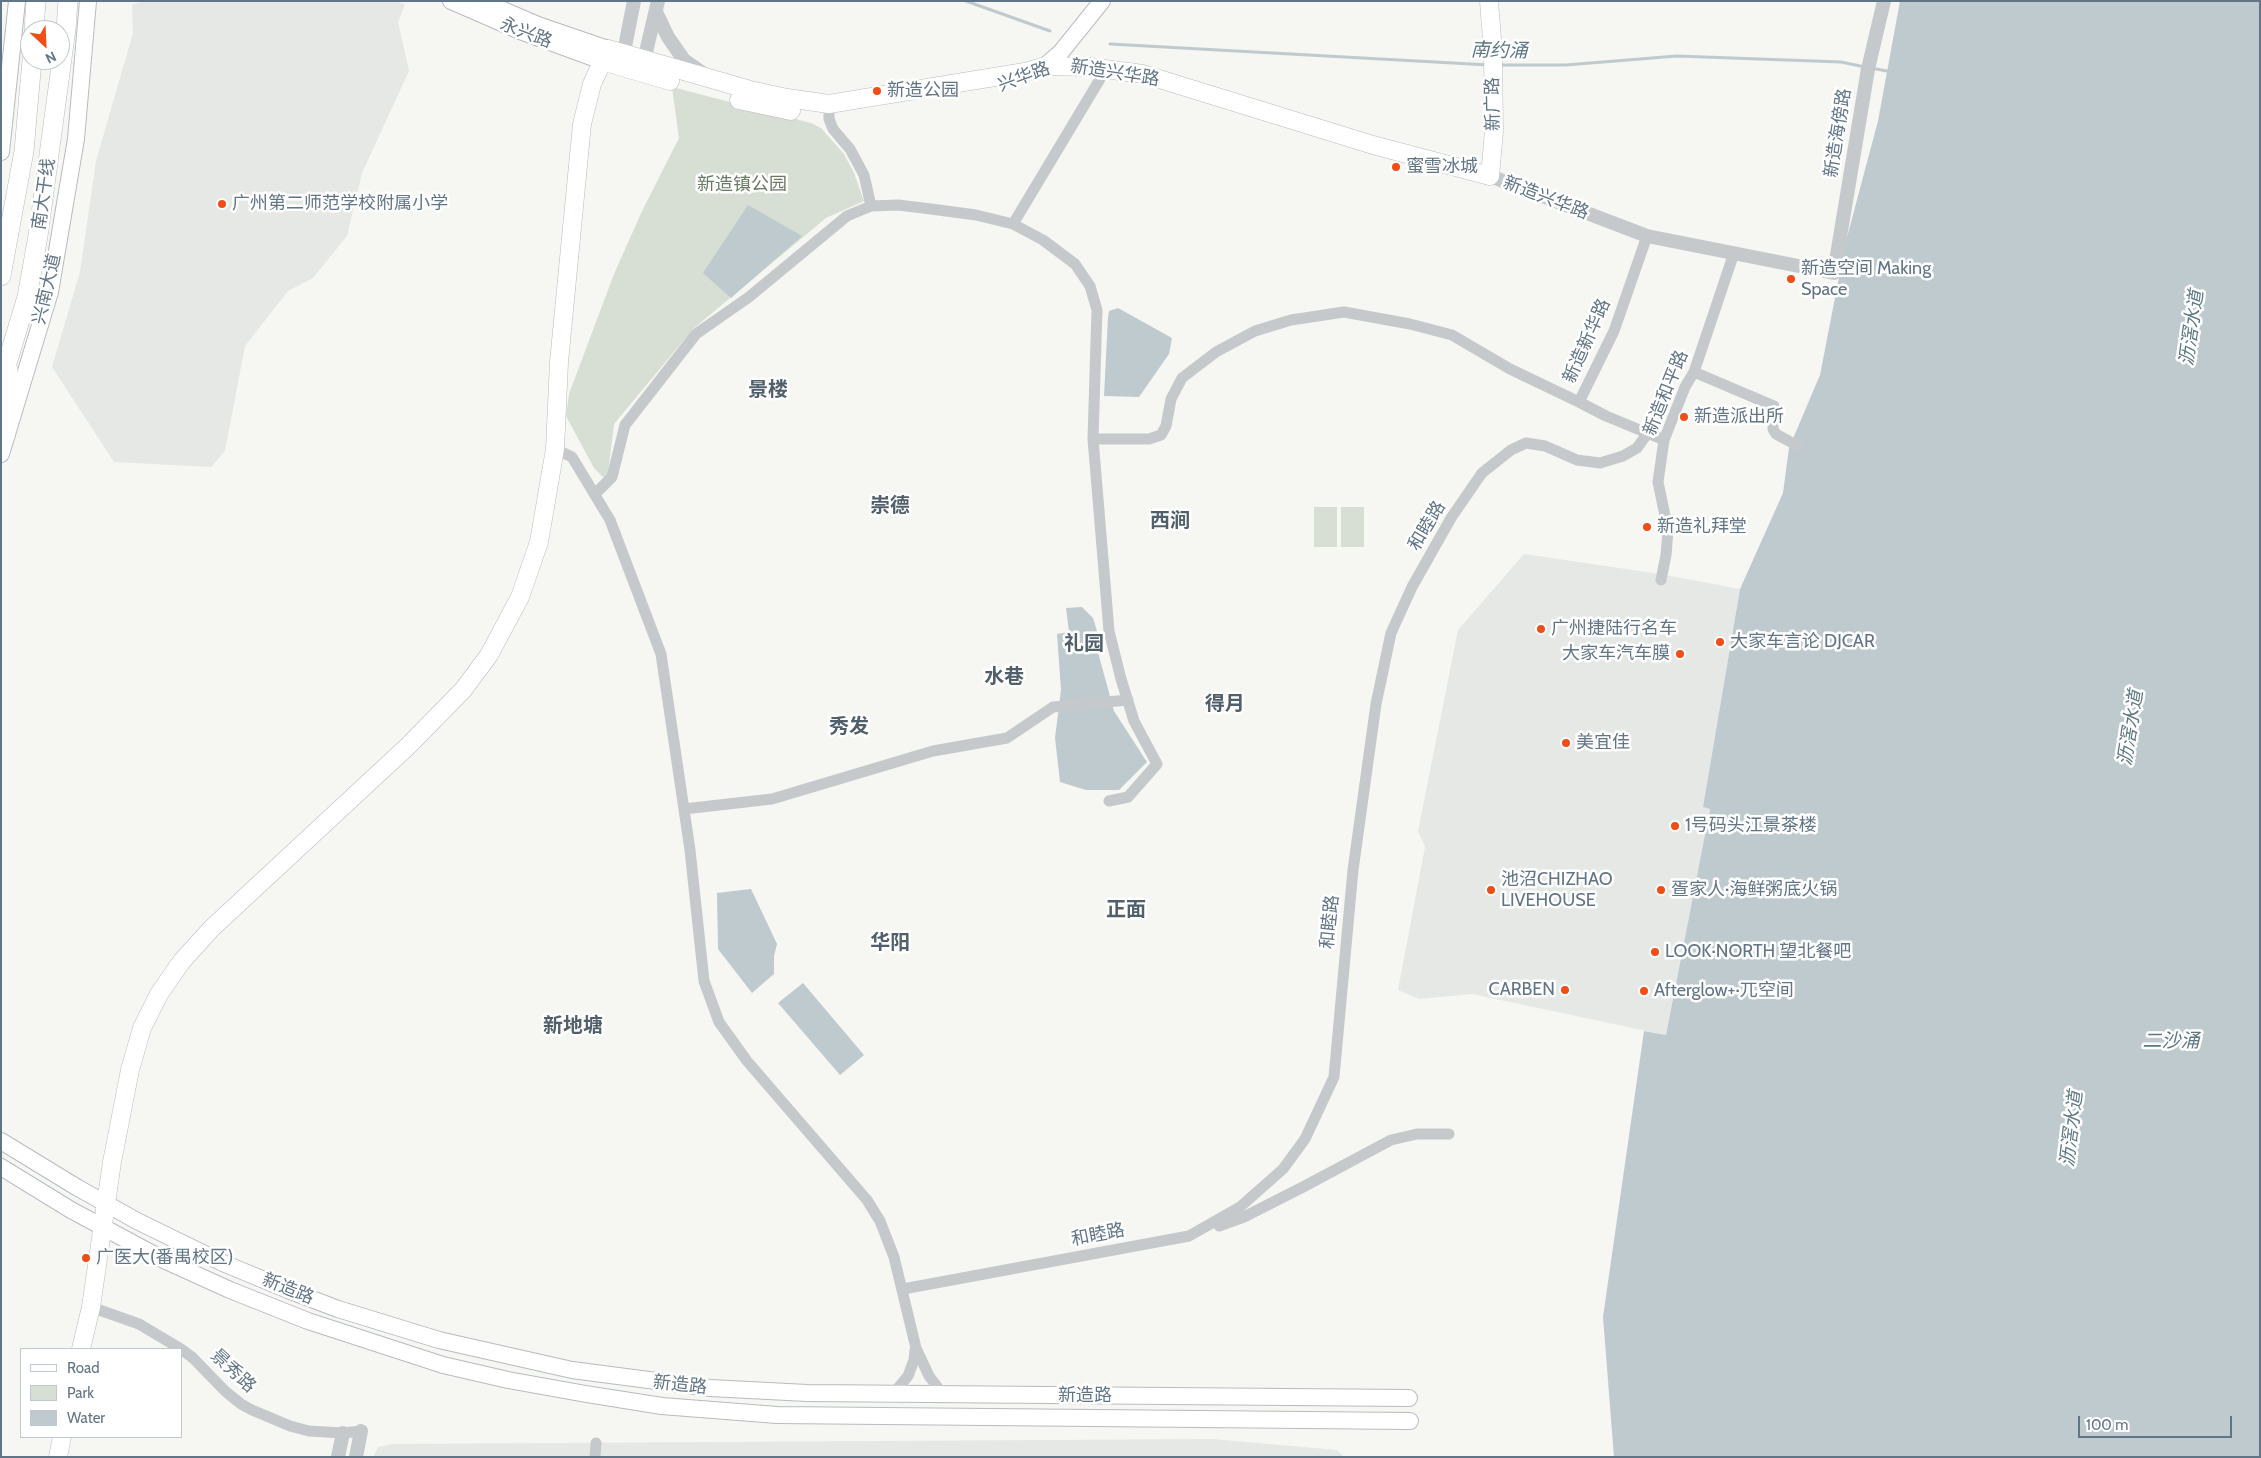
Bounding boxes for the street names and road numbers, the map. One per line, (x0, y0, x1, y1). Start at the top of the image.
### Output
street label: 永兴路 (497, 13, 555, 53)
street label: 新造兴华路 (1069, 55, 1161, 91)
street label: 兴华路 (995, 58, 1053, 96)
street label: 新广路 (1482, 77, 1504, 131)
street label: 新造海傍路 (1820, 87, 1856, 179)
street label: 南大干线 (28, 157, 60, 231)
street label: 新造兴华路 (1500, 172, 1592, 224)
street label: 兴南大道 (28, 251, 66, 327)
street label: 新造新华路 (1559, 295, 1615, 387)
street label: 新造和平路 (1639, 347, 1693, 439)
street label: 和睦路 (1404, 497, 1450, 555)
street label: 和睦路 (1316, 894, 1344, 950)
street label: 和睦路 (1069, 1219, 1127, 1251)
street label: 新造路 (259, 1269, 317, 1309)
street label: 景秀路 (206, 1345, 260, 1397)
street label: 新造路 (652, 1371, 708, 1399)
street label: 新造路 (1058, 1385, 1112, 1407)

